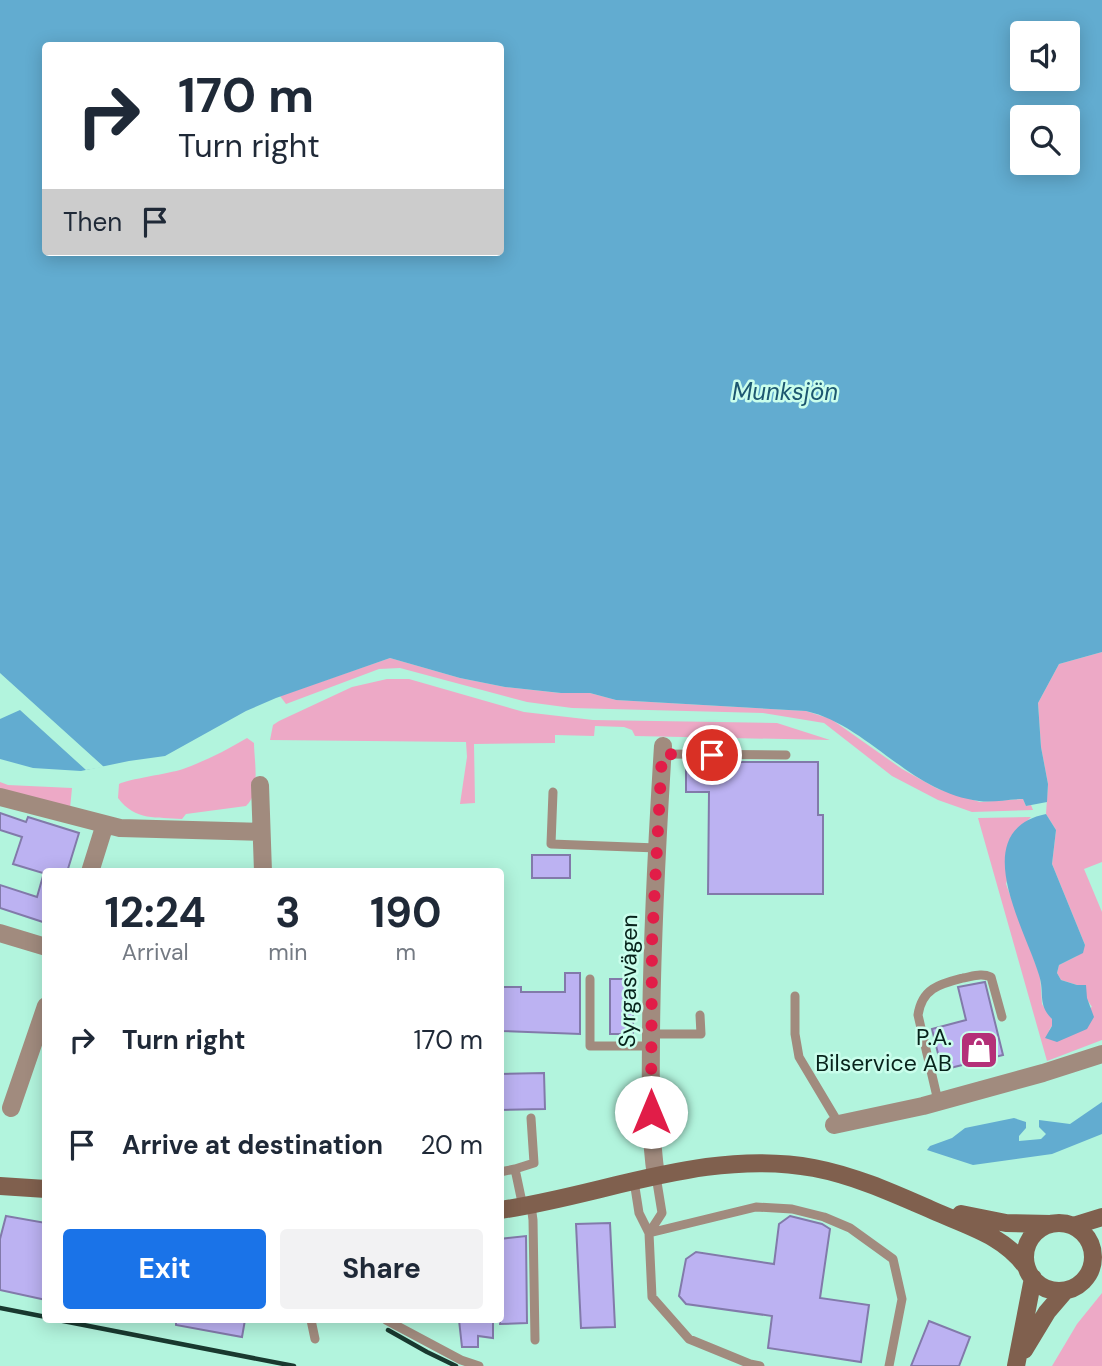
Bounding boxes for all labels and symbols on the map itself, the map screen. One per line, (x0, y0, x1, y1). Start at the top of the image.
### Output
water label: Munksjön (732, 376, 838, 407)
pin (682, 725, 742, 785)
street label: Syrgasvägen (612, 914, 644, 1048)
place label: P.A. Bilservice AB (815, 1022, 952, 1078)
shop icon: P.A. Bilservice AB (958, 1029, 1000, 1071)
position arrow (614, 1075, 688, 1149)

